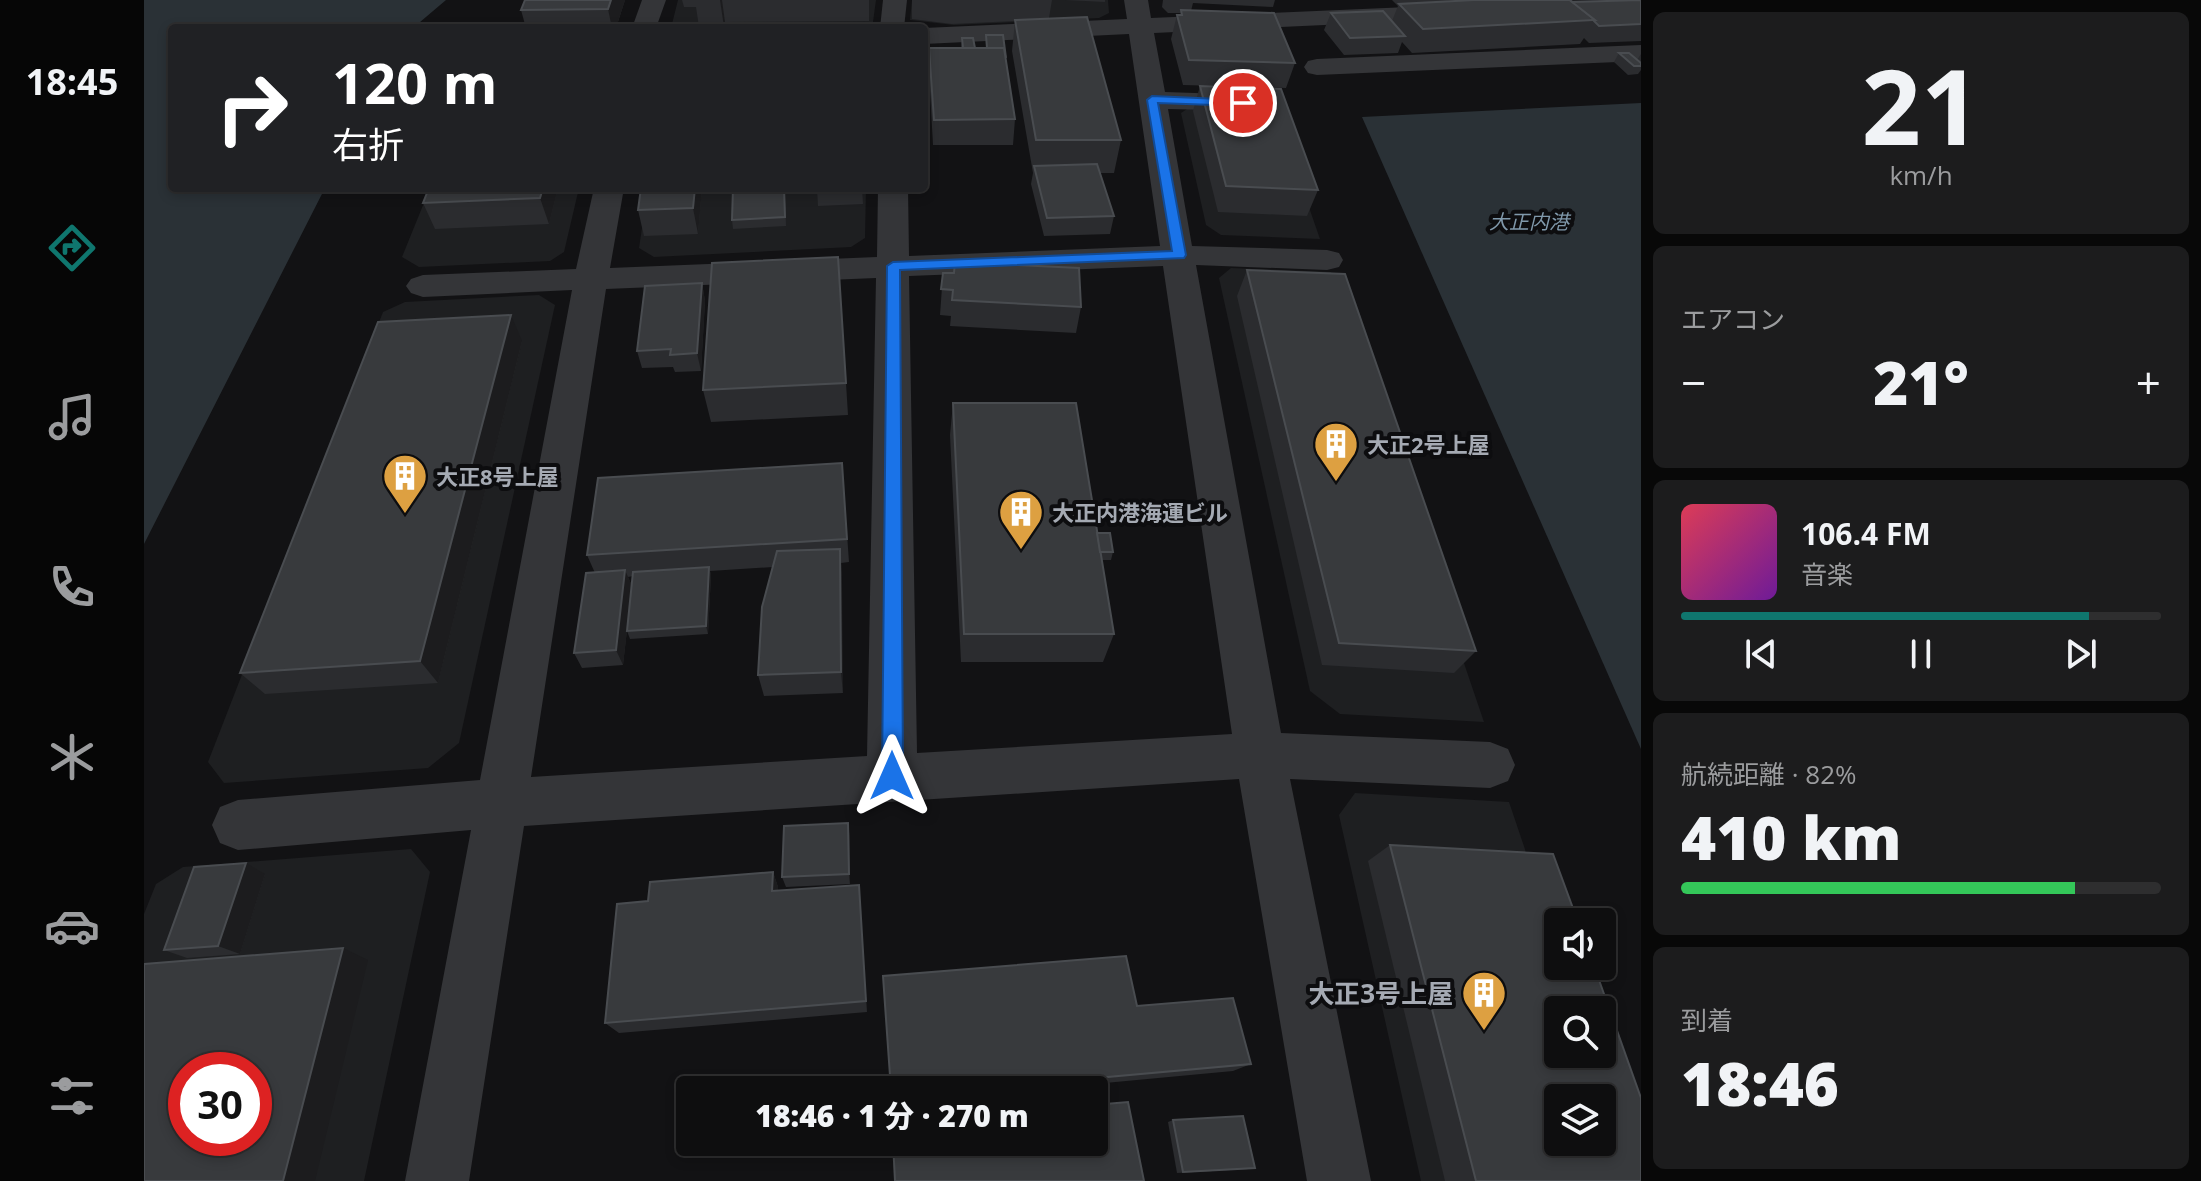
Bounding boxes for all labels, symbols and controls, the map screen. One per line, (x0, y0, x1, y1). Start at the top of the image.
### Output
text: 21 (1862, 34, 1980, 175)
text: 120 m (332, 44, 498, 120)
icon: right (200, 56, 304, 160)
text: 18:45 (26, 57, 118, 106)
pin (1209, 69, 1277, 137)
icon: arrive (1221, 81, 1265, 125)
text: 右折 (332, 120, 404, 169)
text: km/h (1889, 157, 1953, 193)
water label: 大正内港 (1489, 208, 1572, 235)
icon: directions (44, 220, 100, 276)
text: エアコン (1681, 301, 1785, 337)
text: 21° (1873, 341, 1969, 423)
text: − (1681, 352, 1706, 412)
text: + (2136, 352, 2161, 412)
icon: music (44, 389, 100, 445)
building icon: 大正2号上屋 (1312, 420, 1360, 483)
place label: 大正2号上屋 (1367, 429, 1490, 459)
building icon: 大正8号上屋 (381, 452, 429, 515)
place label: 大正8号上屋 (436, 461, 559, 491)
building icon: 大正内港海運ビル (997, 488, 1045, 551)
place label: 大正内港海運ビル (1052, 497, 1228, 527)
text: 106.4 FM (1801, 513, 1931, 554)
text: 音楽 (1801, 556, 1853, 592)
icon: phone (44, 559, 100, 615)
icon: previous (1739, 632, 1783, 676)
icon: pause (1899, 632, 1943, 676)
icon: next (2059, 632, 2103, 676)
icon: climate (44, 729, 100, 785)
position arrow (850, 734, 934, 818)
text: 航続距離 · 82% (1681, 756, 1857, 792)
text: 410 km (1681, 796, 1902, 878)
icon: car (44, 898, 100, 954)
map controls (1544, 908, 1616, 1156)
button: sound (1544, 908, 1616, 980)
building icon: 大正3号上屋 (1460, 969, 1508, 1032)
place label: 大正3号上屋 (1308, 975, 1453, 1011)
button: search (1544, 996, 1616, 1068)
text: 到着 (1681, 1002, 1733, 1038)
text: 18:46 (1681, 1042, 1839, 1124)
speed limit sign: 30 (168, 1052, 272, 1156)
icon: filters (44, 1068, 100, 1124)
button: layers (1544, 1084, 1616, 1156)
text: 18:46 · 1 分 · 270 m (755, 1095, 1029, 1136)

